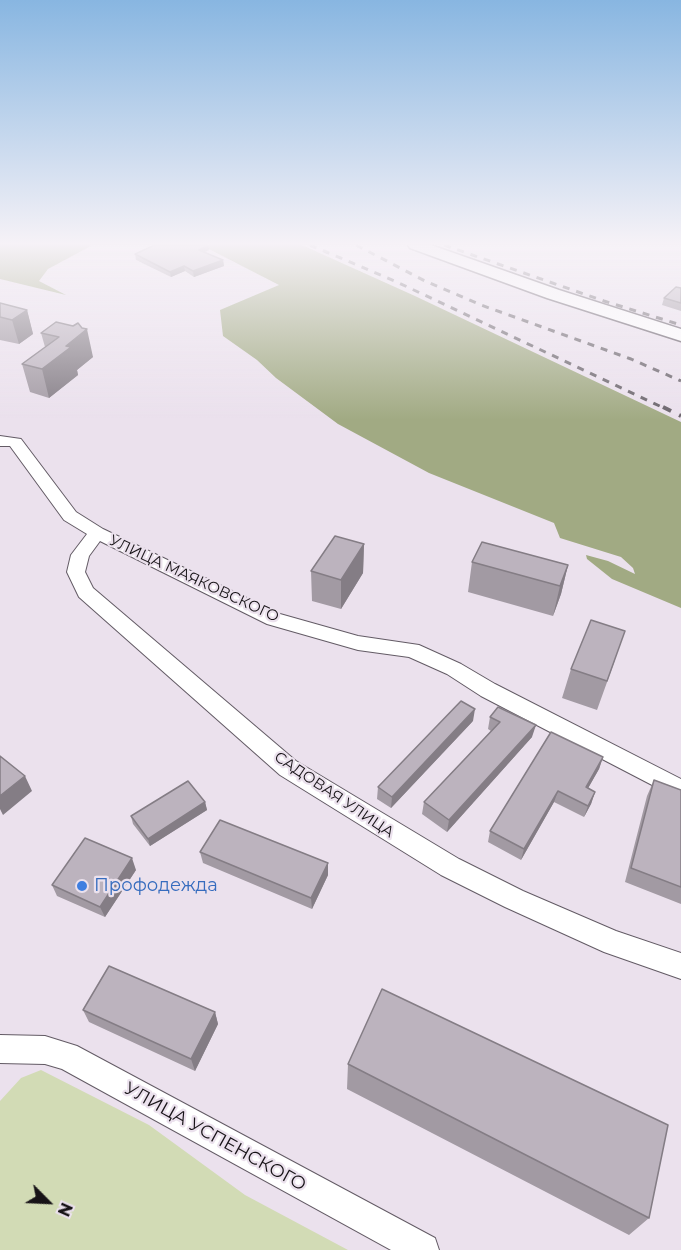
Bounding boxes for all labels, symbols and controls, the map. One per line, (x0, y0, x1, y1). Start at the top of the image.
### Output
street label: УЛИЦА МАЯКОВСКОГО (106, 532, 282, 626)
street label: САДОВАЯ УЛИЦА (271, 748, 397, 842)
place label: Профодежда (94, 875, 218, 897)
marker: Профодежда (75, 879, 89, 893)
street label: УЛИЦА УСПЕНСКОГО (120, 1078, 310, 1196)
north arrow (18, 1172, 78, 1232)
text: N (54, 1200, 76, 1219)

